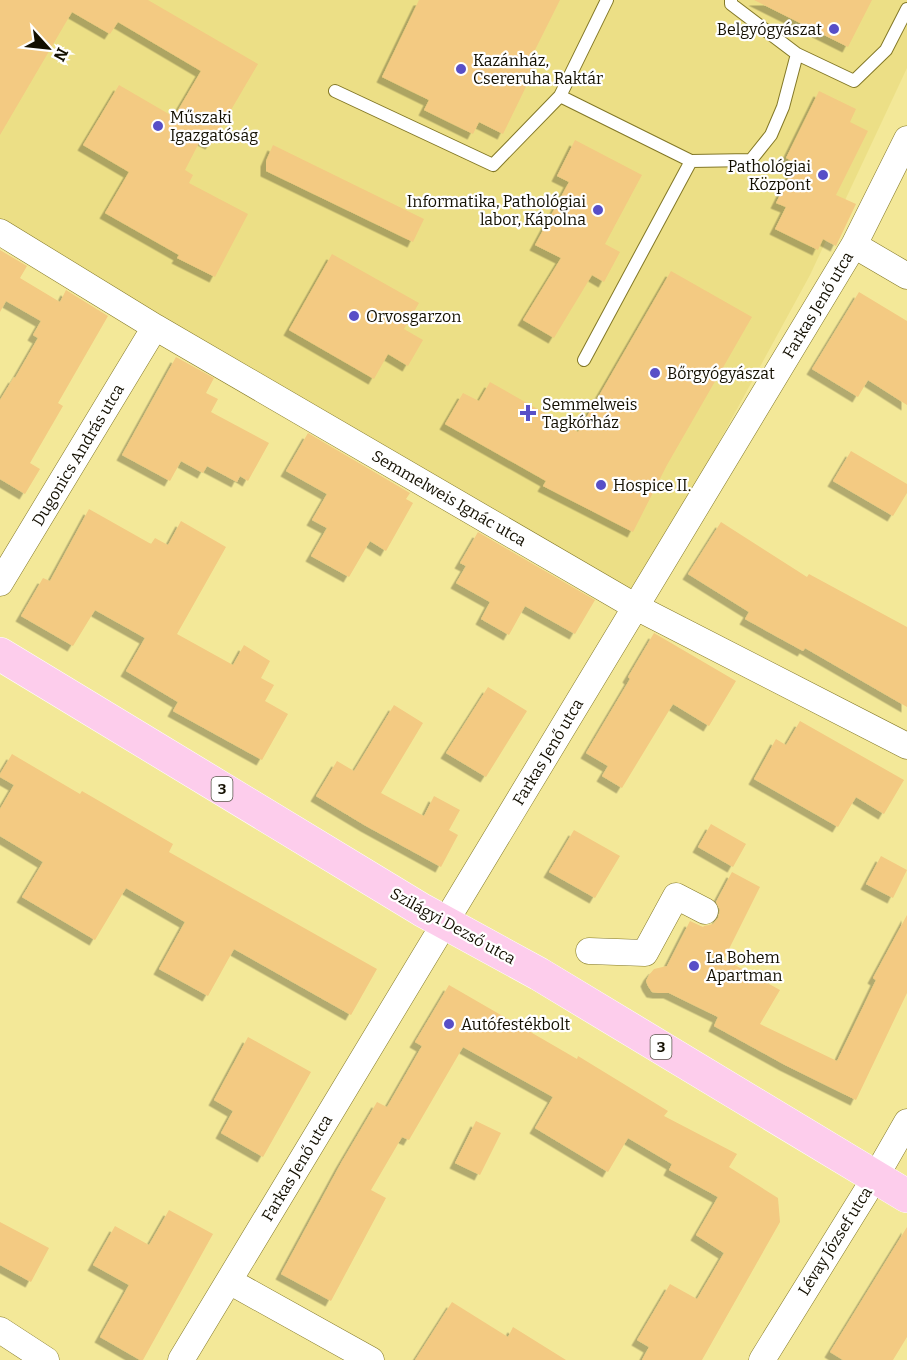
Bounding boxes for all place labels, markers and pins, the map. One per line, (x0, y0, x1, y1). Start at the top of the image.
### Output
place label: Belgyógyászat (717, 20, 822, 39)
marker: Belgyógyászat (827, 22, 841, 36)
place label: Kazánház, Csereruha Raktár (473, 51, 603, 88)
marker: Kazánház, Csereruha Raktár (454, 62, 468, 76)
place label: Műszaki Igazgatóság (170, 108, 258, 145)
marker: Műszaki Igazgatóság (151, 119, 165, 133)
place label: Pathológiai Központ (728, 157, 811, 194)
marker: Pathológiai Központ (816, 168, 830, 182)
place label: Informatika, Pathológiai labor, Kápolna (407, 192, 586, 229)
marker: Informatika, Pathológiai labor, Kápolna (591, 203, 605, 217)
place label: Orvosgarzon (366, 307, 461, 326)
marker: Orvosgarzon (347, 309, 361, 323)
place label: Bőrgyógyászat (667, 364, 775, 383)
marker: Bőrgyógyászat (648, 366, 662, 380)
place label: Semmelweis Tagkórház (542, 395, 637, 432)
marker: Semmelweis Tagkórház (519, 404, 537, 422)
place label: Hospice II. (613, 476, 691, 495)
marker: Hospice II. (594, 478, 608, 492)
place label: La Bohem Apartman (706, 948, 782, 985)
marker: La Bohem Apartman (687, 959, 701, 973)
place label: Autófestékbolt (461, 1015, 571, 1034)
marker: Autófestékbolt (442, 1017, 456, 1031)

